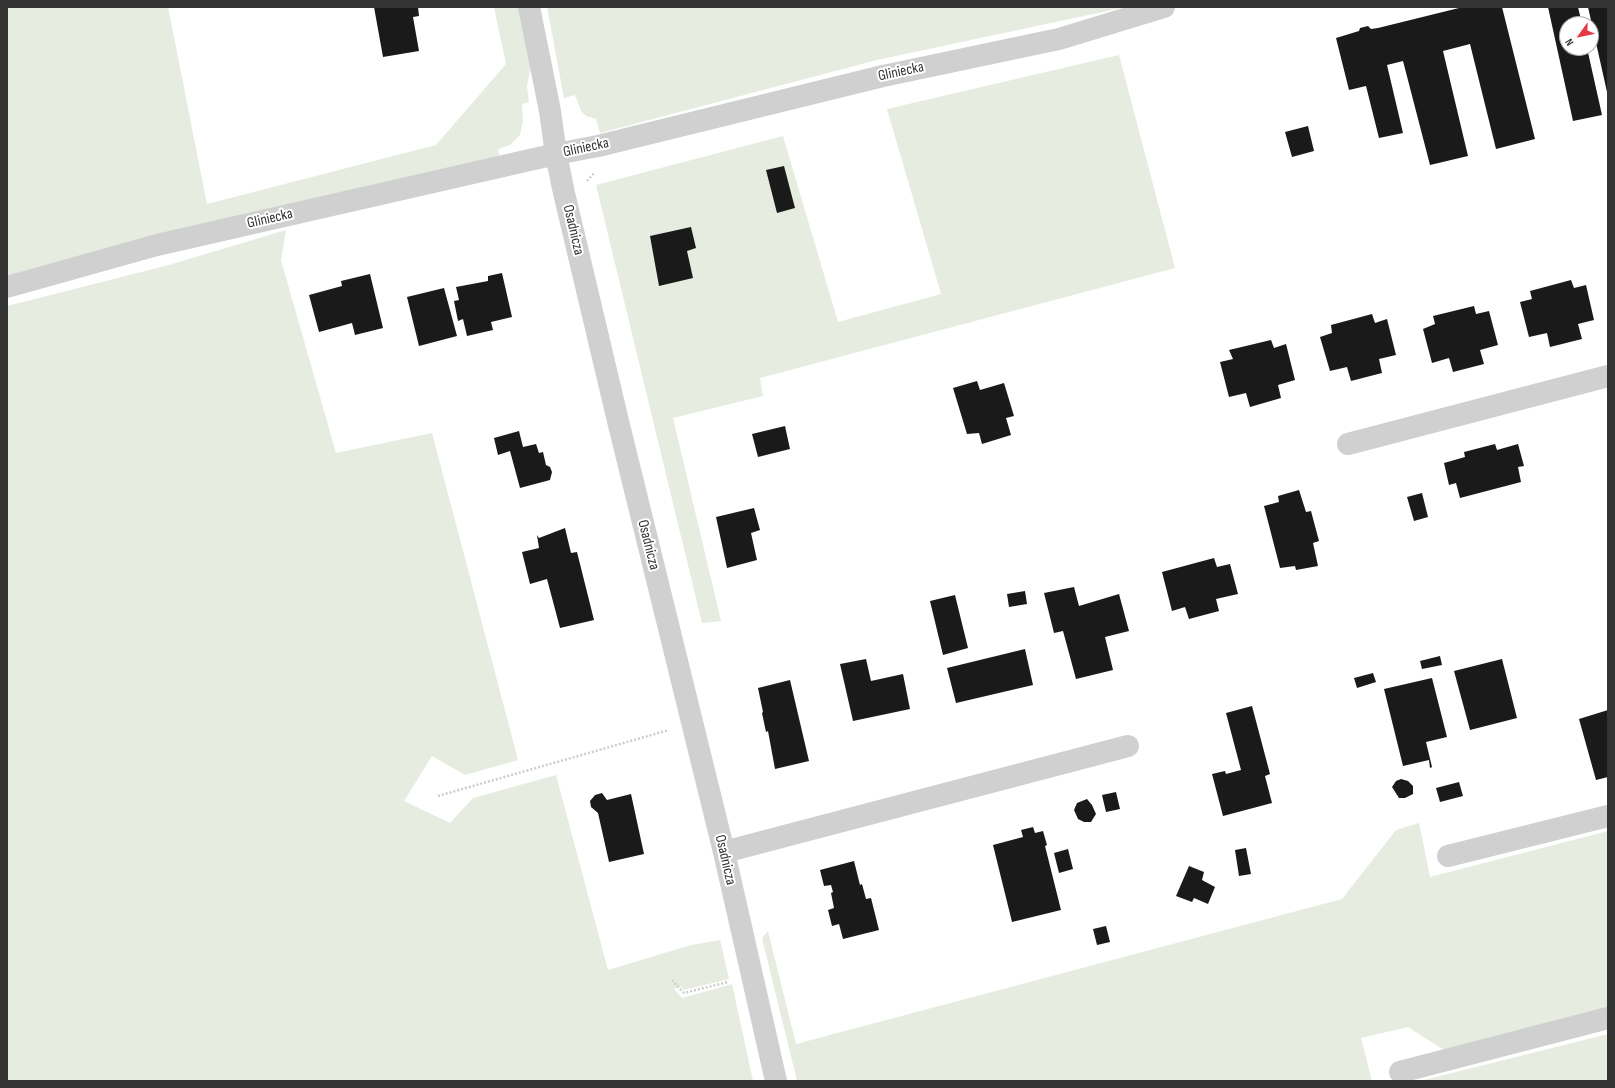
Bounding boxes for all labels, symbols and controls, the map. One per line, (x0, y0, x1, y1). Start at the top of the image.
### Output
north arrow (1559, 16, 1599, 56)
text: N (1562, 36, 1576, 48)
street label: Gliniecka (877, 58, 925, 86)
street label: Gliniecka (562, 134, 610, 162)
street label: Osadnicza (558, 203, 588, 257)
street label: Gliniecka (245, 205, 295, 233)
street label: Osadnicza (633, 518, 663, 572)
street label: Osadnicza (710, 833, 740, 887)

